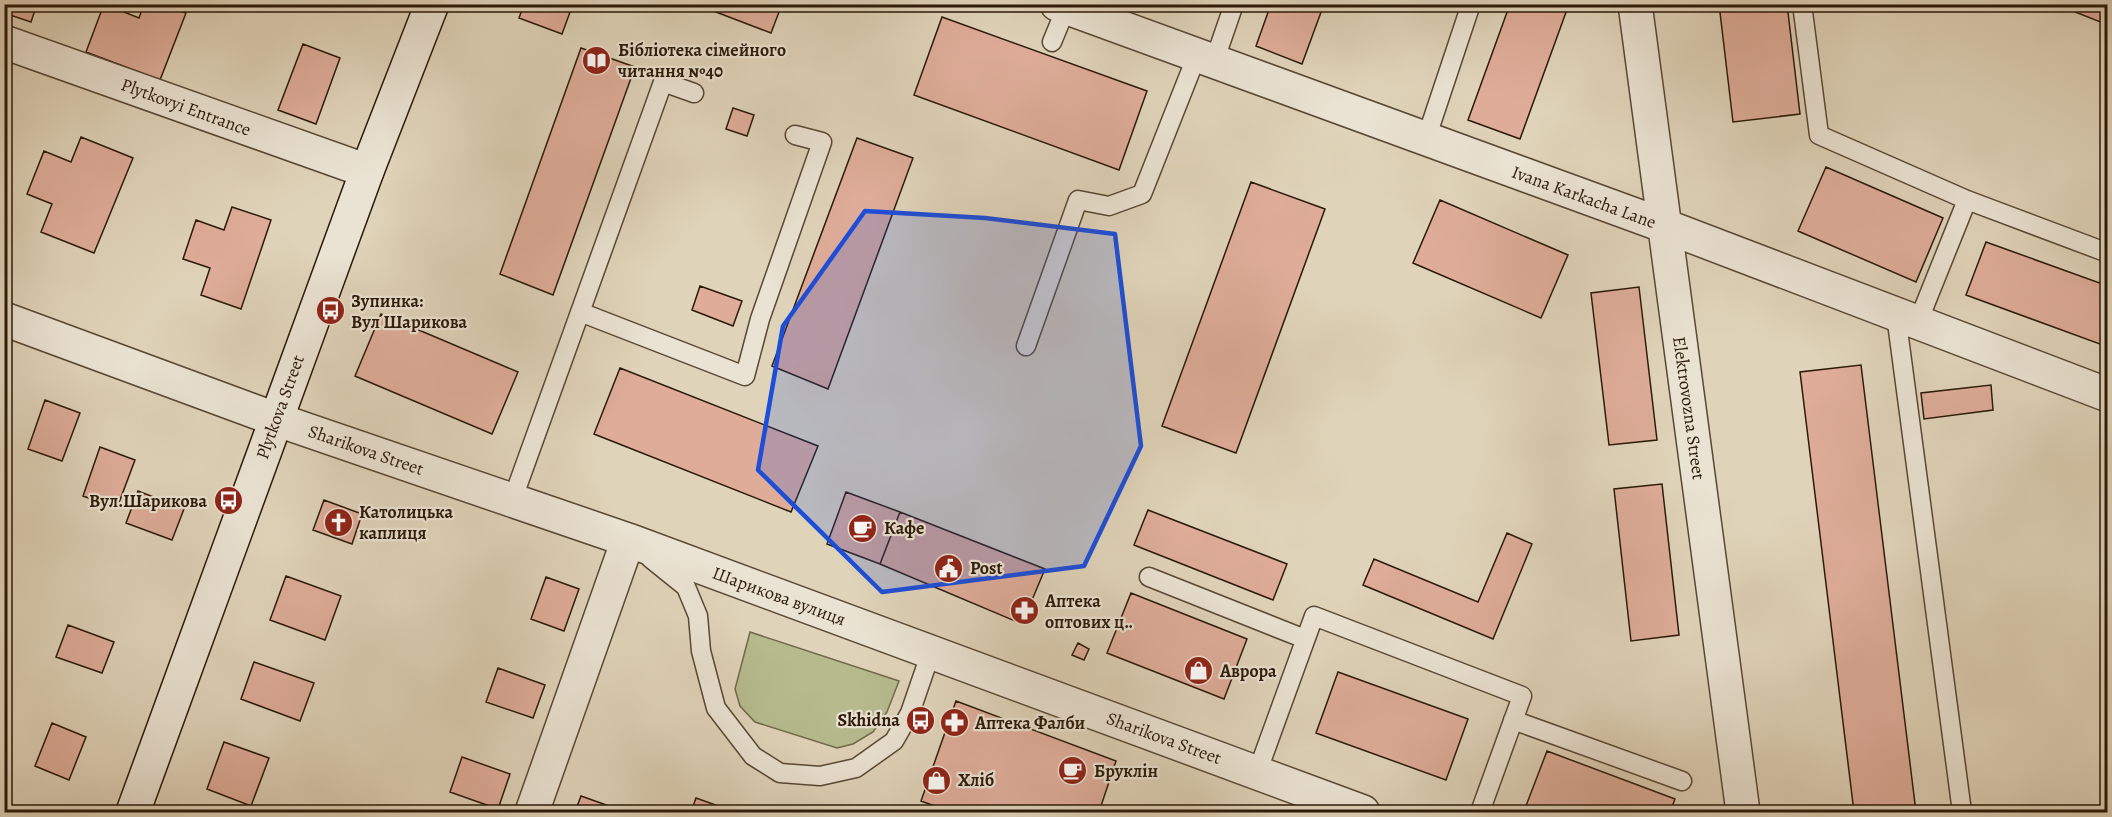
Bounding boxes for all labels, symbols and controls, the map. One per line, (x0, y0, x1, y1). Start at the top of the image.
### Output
place label: Бібліотека сімейного читання №40 (618, 38, 786, 83)
library icon: Бібліотека сімейного читання №40 (581, 44, 613, 76)
street label: Plytkovyi Entrance (118, 72, 254, 142)
street label: Ivana Karkacha Lane (1509, 160, 1659, 234)
place label: Зупинка: Вул Шарикова (351, 289, 468, 334)
bus stop icon: Зупинка: Вул Шарикова (314, 295, 346, 327)
street label: Elektrovozna Street (1667, 335, 1711, 481)
street label: Plytkova Street (250, 351, 310, 463)
street label: Sharikova Street (305, 419, 427, 481)
bus stop icon: Вул.Шарикова (212, 485, 244, 517)
place label: Вул.Шарикова (89, 489, 207, 513)
place label: Католицька каплиця (359, 500, 453, 545)
church icon: Католицька каплиця (322, 506, 354, 538)
cafe icon: Кафе (847, 512, 879, 544)
place label: Кафе (884, 516, 924, 540)
public building icon: Post (933, 552, 965, 584)
place label: Post (970, 556, 1002, 580)
street label: Шарикова вулиця (709, 561, 849, 631)
place label: Аптека оптових ц‥ (1044, 589, 1132, 634)
pharmacy icon: Аптека оптових ц‥ (1008, 595, 1040, 627)
shop icon: Аврора (1183, 655, 1215, 687)
place label: Аврора (1219, 659, 1277, 683)
bus stop icon: Skhidna (905, 704, 937, 736)
street label: Sharikova Street (1103, 706, 1225, 770)
pharmacy icon: Аптека Фалби (938, 707, 970, 739)
place label: Skhidna (838, 708, 900, 732)
place label: Аптека Фалби (974, 711, 1086, 735)
cafe icon: Бруклін (1057, 755, 1089, 787)
place label: Бруклін (1094, 759, 1158, 783)
shop icon: Хліб (921, 764, 953, 796)
place label: Хліб (958, 768, 994, 792)

